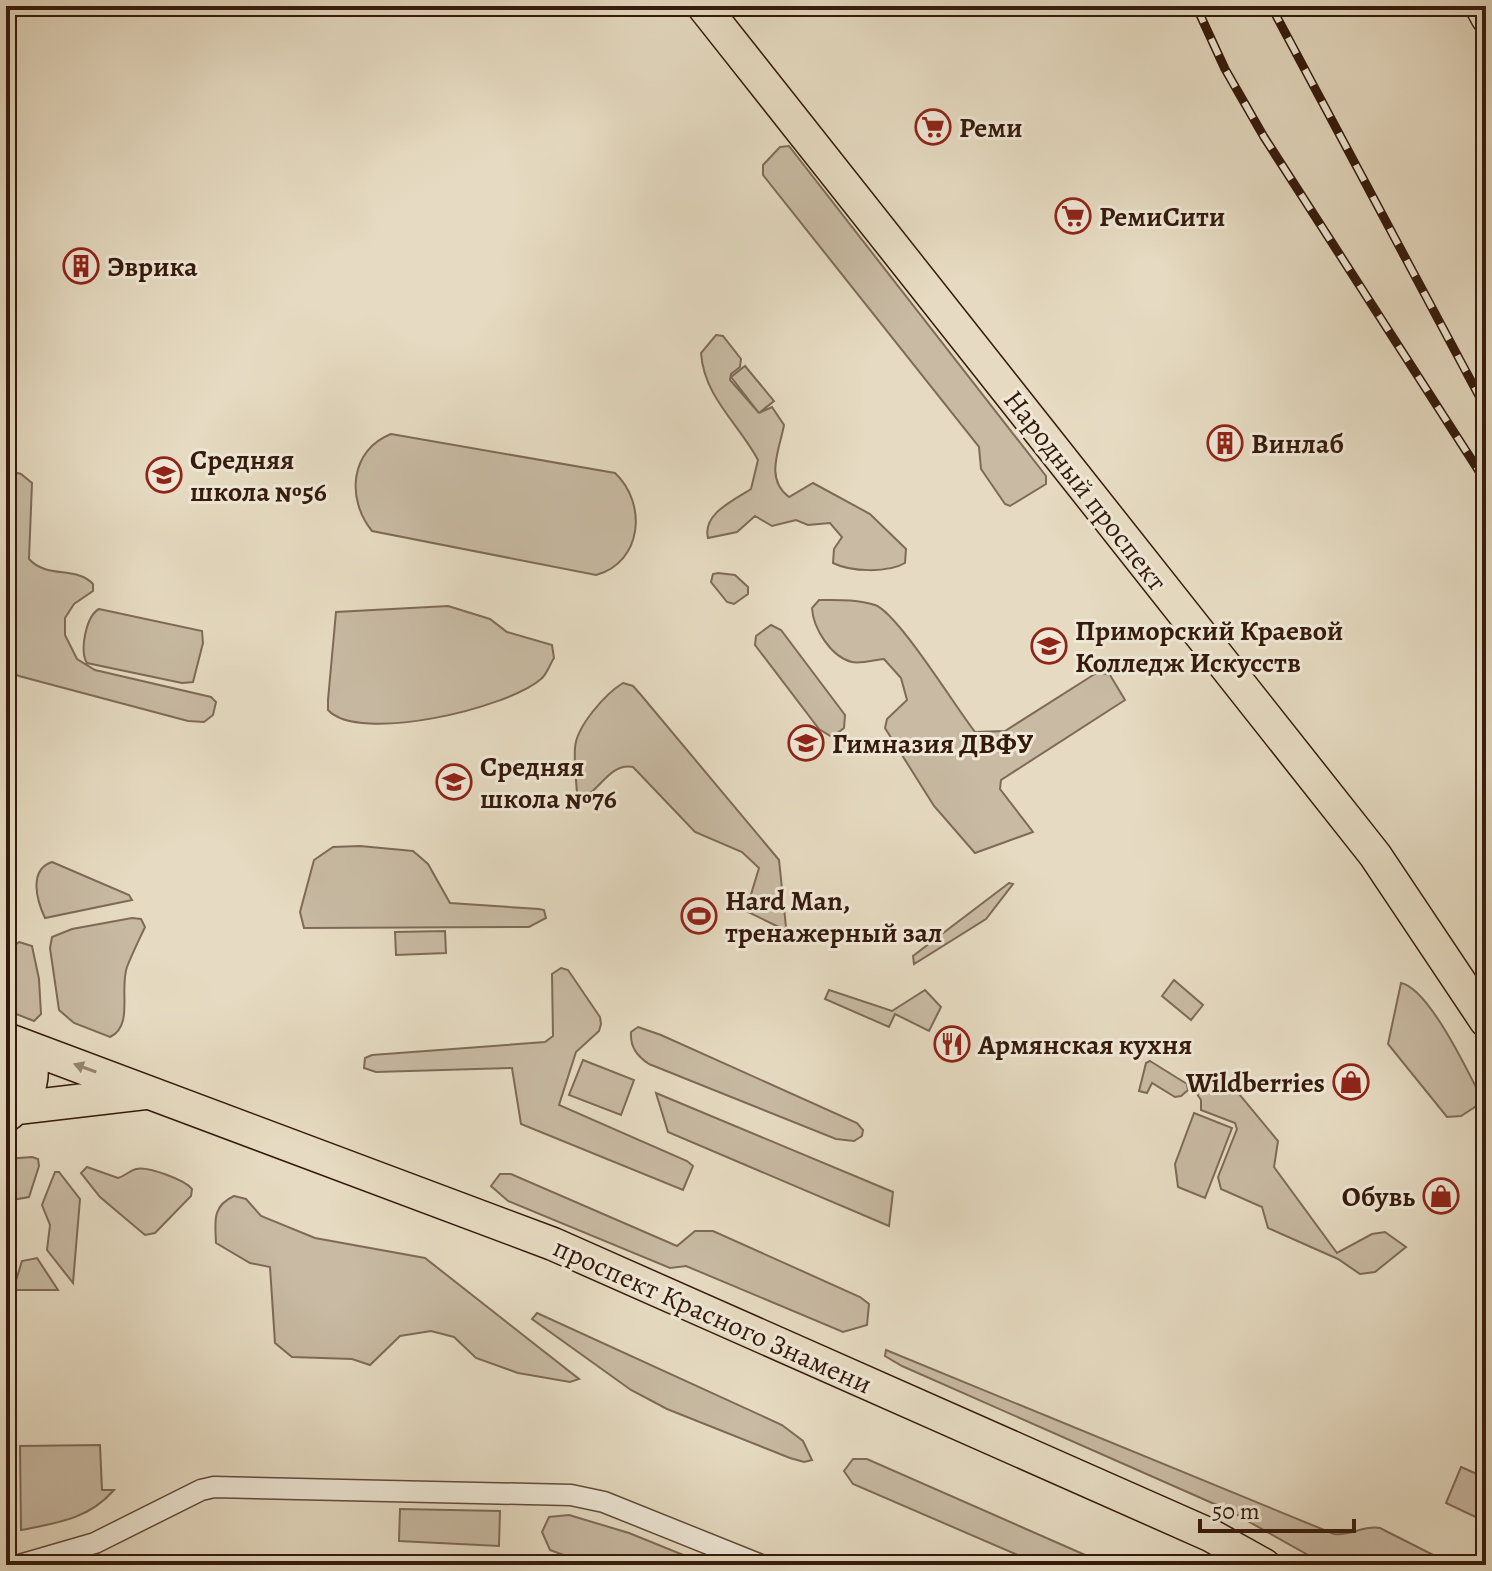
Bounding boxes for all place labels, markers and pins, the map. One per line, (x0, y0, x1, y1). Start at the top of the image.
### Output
supermarket icon: Реми (914, 108, 952, 146)
place label: Реми (959, 109, 1023, 147)
supermarket icon: РемиСити (1054, 197, 1092, 235)
place label: РемиСити (1099, 198, 1225, 236)
building icon: Эврика (62, 247, 100, 285)
place label: Эврика (107, 248, 198, 286)
building icon: Винлаб (1206, 424, 1244, 462)
place label: Винлаб (1251, 425, 1344, 463)
place label: Средняя школа №56 (190, 441, 327, 511)
school or university icon: Средняя школа №56 (145, 456, 183, 494)
place label: Приморский Краевой Колледж Искусств (1075, 612, 1343, 682)
school or university icon: Приморский Краевой Колледж Искусств (1030, 627, 1068, 665)
school or university icon: Гимназия ДВФУ (787, 724, 825, 762)
place label: Гимназия ДВФУ (832, 725, 1034, 763)
place label: Средняя школа №76 (480, 748, 617, 818)
school or university icon: Средняя школа №76 (435, 763, 473, 801)
place label: Hard Man, тренажерный зал (725, 882, 942, 952)
sports icon: Hard Man, тренажерный зал (680, 897, 718, 935)
restaurant icon: Армянская кухня (933, 1025, 971, 1063)
place label: Армянская кухня (977, 1026, 1192, 1064)
shop icon: Wildberries (1332, 1063, 1370, 1101)
place label: Wildberries (1185, 1064, 1325, 1102)
shop icon: Обувь (1422, 1177, 1460, 1215)
place label: Обувь (1342, 1178, 1415, 1216)

